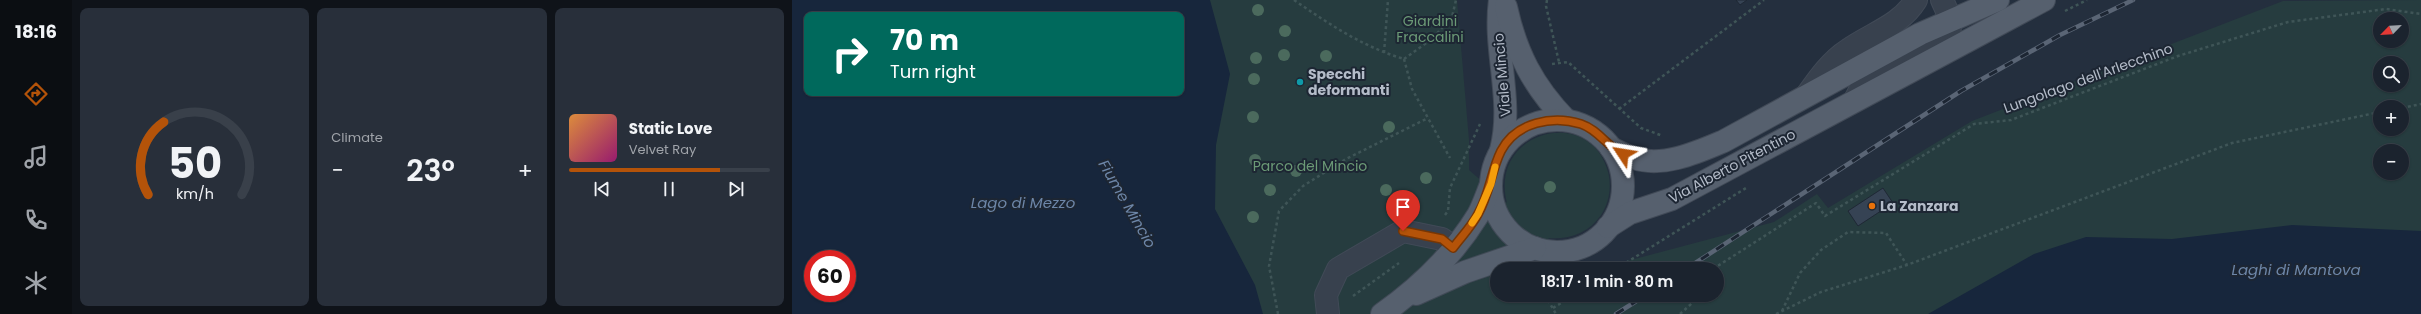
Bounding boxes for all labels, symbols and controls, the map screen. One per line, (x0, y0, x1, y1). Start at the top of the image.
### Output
park label: Giardini Fraccalini (1396, 11, 1464, 47)
north arrow (2373, 12, 2409, 48)
map controls (2373, 12, 2409, 180)
text: 18:16 (15, 19, 57, 44)
text: 70 m (890, 21, 959, 60)
icon: right (824, 28, 876, 80)
street label: Viale Mincio (1488, 32, 1516, 118)
street label: Lungolago dell'Arlecchino (2001, 38, 2175, 118)
button: search (2373, 56, 2409, 92)
text: Turn right (890, 59, 976, 84)
place label: Specchi deformanti (1308, 64, 1390, 100)
marker: Specchi deformanti (1295, 77, 1305, 87)
icon: directions (22, 80, 50, 108)
button: + (2373, 100, 2409, 136)
text: Static Love (629, 118, 712, 139)
street label: Via Alberto Pitentino (1665, 124, 1799, 208)
text: Climate (331, 128, 383, 147)
position arrow (1602, 133, 1644, 175)
text: 50 (168, 134, 222, 193)
text: Velvet Ray (629, 140, 696, 159)
icon: music (22, 143, 50, 171)
button: − (2373, 144, 2409, 180)
text: 23° (406, 149, 455, 192)
text: − (331, 155, 343, 186)
text: + (518, 155, 533, 186)
water label: Fiume Mincio (1094, 156, 1161, 252)
park label: Parco del Mincio (1253, 156, 1367, 176)
icon: previous (591, 178, 613, 200)
icon: pause (658, 178, 680, 200)
icon: next (725, 178, 747, 200)
text: km/h (176, 184, 214, 204)
pin (1386, 190, 1420, 231)
water label: Lago di Mezzo (971, 192, 1075, 213)
icon: arrive (1392, 196, 1414, 218)
place label: La Zanzara (1880, 196, 1958, 216)
marker: La Zanzara (1867, 201, 1877, 211)
icon: phone (22, 206, 50, 234)
speed limit sign: 60 (804, 250, 856, 302)
water label: Laghi di Mantova (2231, 259, 2361, 280)
icon: climate (22, 269, 50, 297)
text: 18:17 · 1 min · 80 m (1541, 271, 1673, 292)

